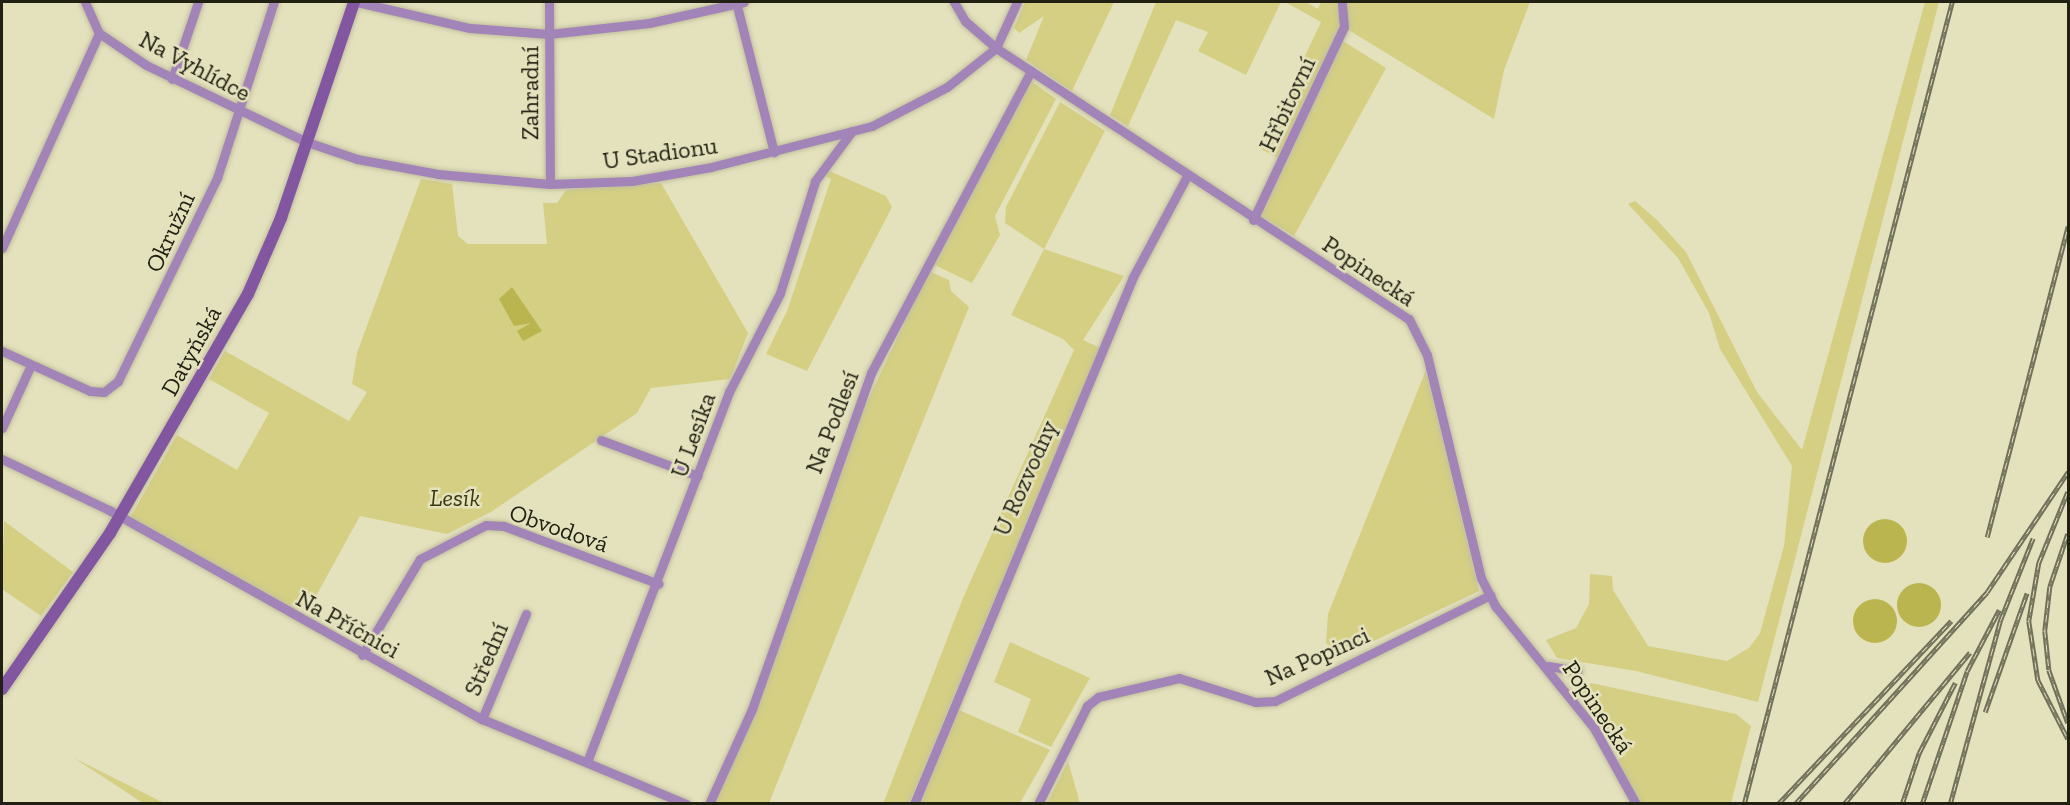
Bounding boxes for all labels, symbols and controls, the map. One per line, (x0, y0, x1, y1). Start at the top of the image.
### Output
street label: Na Vyhlídce (134, 25, 256, 107)
street label: Zahradní (516, 46, 544, 140)
street label: Hřbitovní (1253, 52, 1321, 156)
street label: U Stadionu (601, 131, 719, 175)
street label: Okružní (139, 187, 201, 277)
street label: Popinecká (1317, 230, 1421, 312)
street label: Datyňská (155, 301, 227, 401)
street label: Na Podlesí (799, 367, 865, 477)
street label: U Lesíka (664, 389, 722, 481)
street label: U Rozvodny (987, 416, 1063, 540)
park label: Lesík (430, 484, 480, 512)
street label: Obvodová (506, 498, 612, 558)
street label: Na Příčnici (291, 584, 405, 664)
street label: Střední (458, 618, 514, 700)
street label: Na Popinci (1260, 620, 1374, 692)
street label: Popinecká (1557, 655, 1639, 759)

